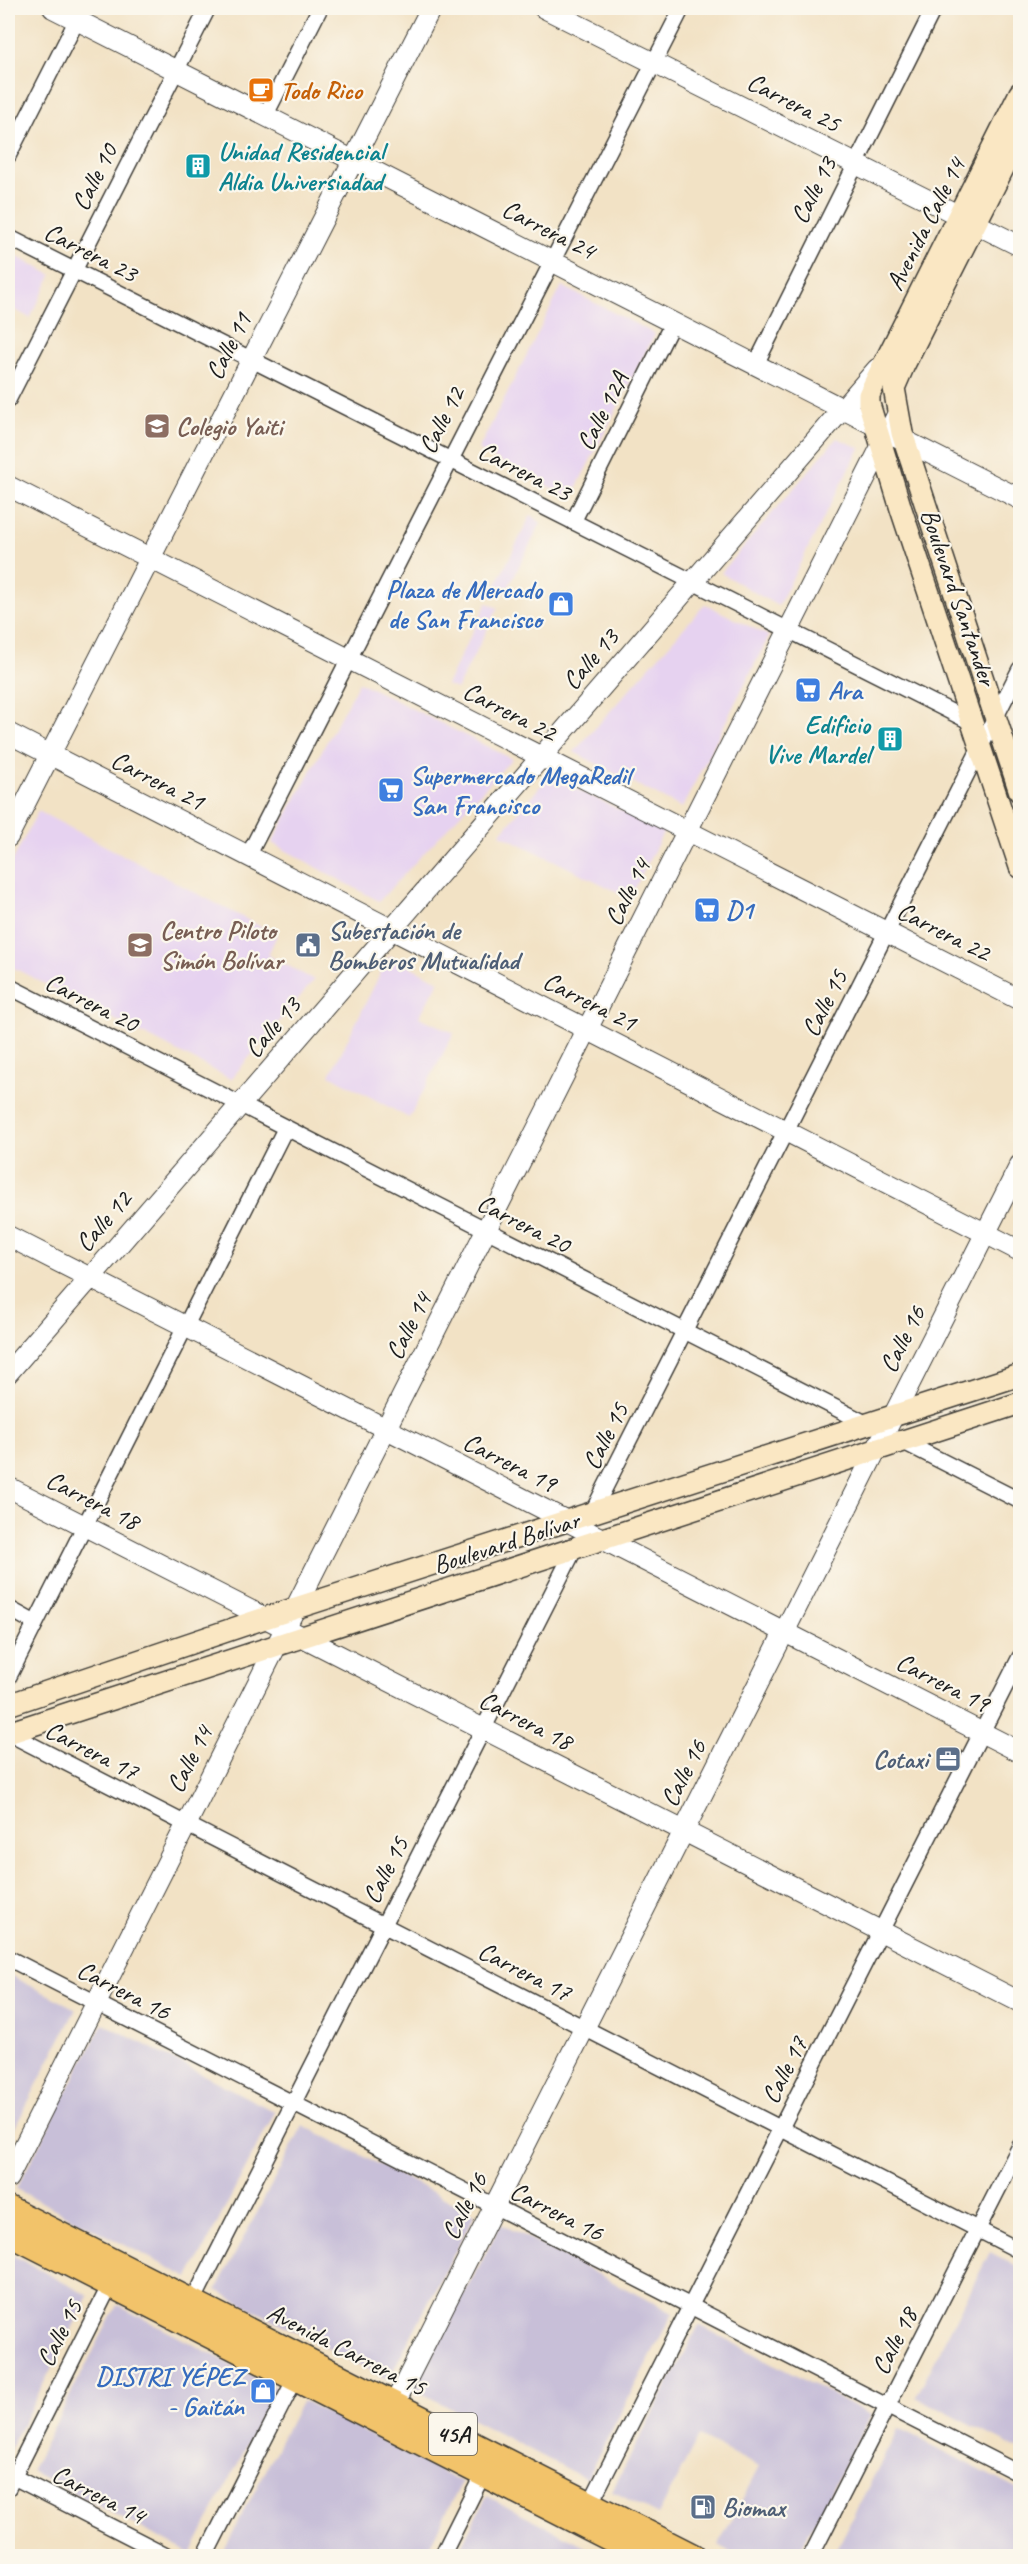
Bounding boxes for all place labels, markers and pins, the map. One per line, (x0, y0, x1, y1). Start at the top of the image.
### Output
place label: Todo Rico (280, 74, 364, 107)
cafe icon: Todo Rico (246, 75, 276, 105)
place label: Unidad Residencial Aldia Universiadad (218, 135, 388, 198)
building icon: Unidad Residencial Aldia Universiadad (183, 151, 213, 181)
place label: Colegio Yaiti (176, 410, 286, 443)
school or university icon: Colegio Yaiti (142, 411, 172, 441)
place label: Plaza de Mercado de San Francisco (386, 573, 545, 636)
shop icon: Plaza de Mercado de San Francisco (546, 589, 576, 619)
place label: Ara (828, 674, 864, 707)
supermarket icon: Ara (793, 675, 823, 705)
place label: Edificio Vive Mardel (765, 708, 875, 771)
building icon: Edificio Vive Mardel (875, 724, 905, 754)
place label: Supermercado MegaRedil San Francisco (410, 759, 636, 822)
supermarket icon: Supermercado MegaRedil San Francisco (376, 775, 406, 805)
place label: D1 (726, 894, 756, 927)
supermarket icon: D1 (692, 895, 722, 925)
place label: Centro Piloto Simón Bolívar (160, 914, 285, 977)
place label: Subestación de Bomberos Mutualidad (328, 914, 523, 977)
school or university icon: Centro Piloto Simón Bolívar (125, 930, 155, 960)
public building icon: Subestación de Bomberos Mutualidad (293, 930, 323, 960)
place label: Cotaxi (873, 1743, 932, 1776)
office icon: Cotaxi (933, 1744, 963, 1774)
place label: DISTRI YÉPEZ - Gaitán (96, 2360, 248, 2423)
shop icon: DISTRI YÉPEZ - Gaitán (248, 2376, 278, 2406)
place label: Biomax (722, 2491, 787, 2524)
fuel station icon: Biomax (688, 2492, 718, 2522)

